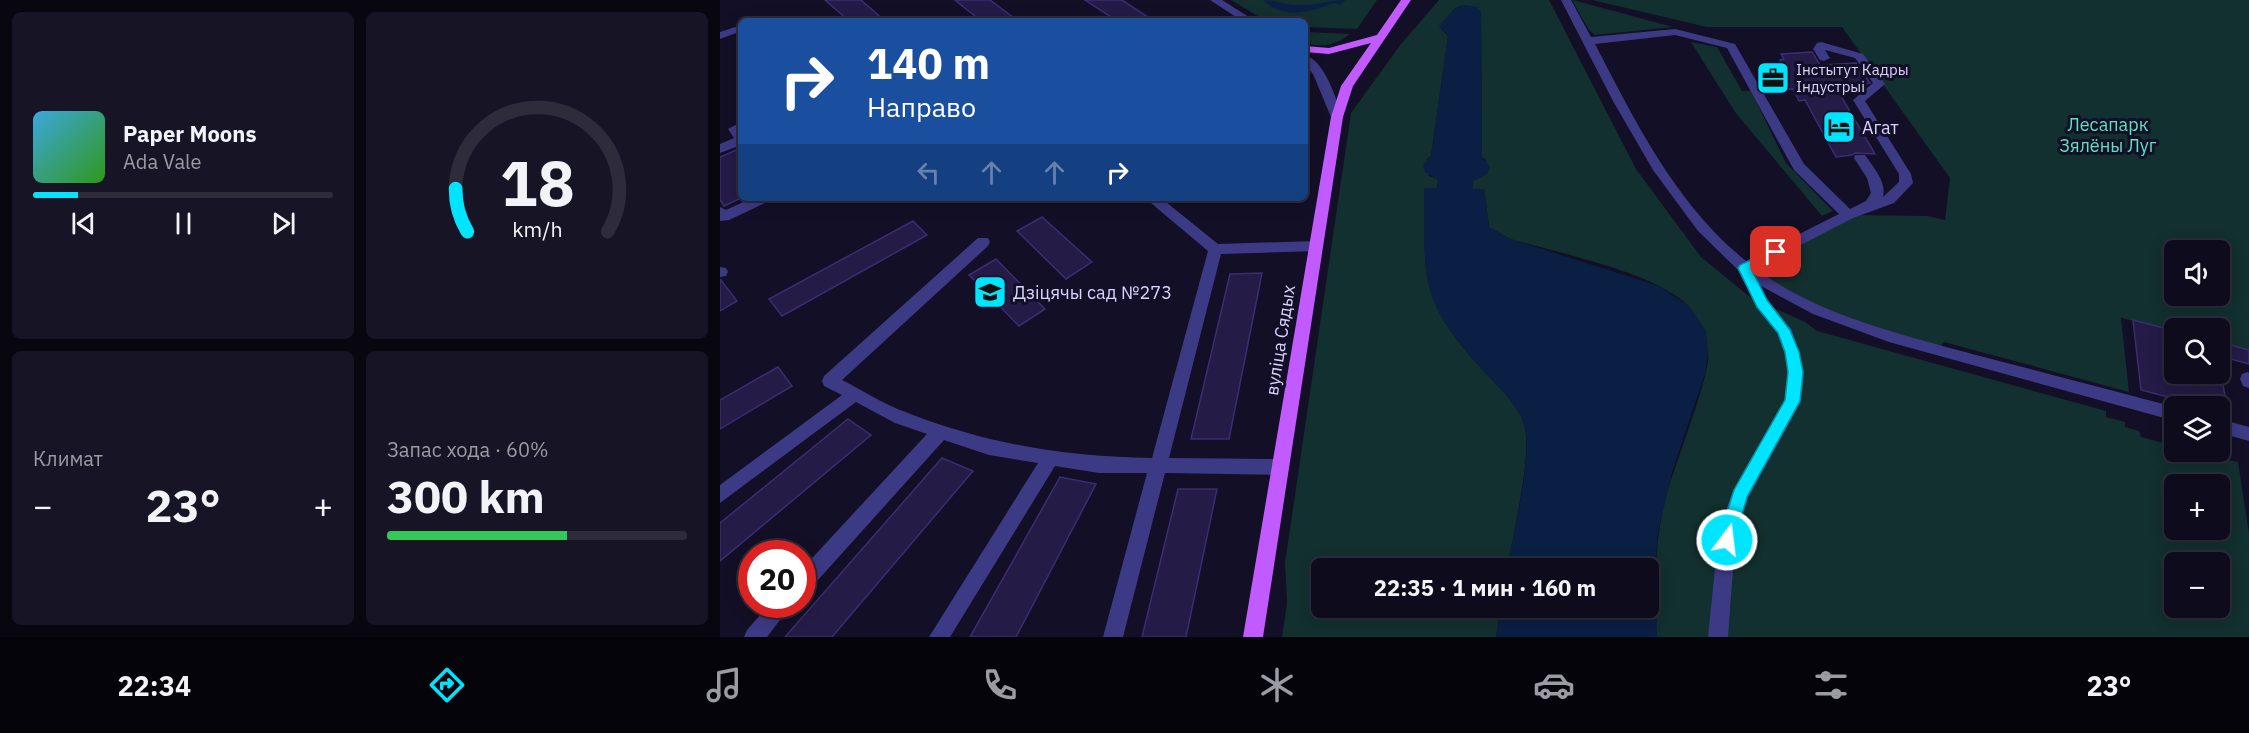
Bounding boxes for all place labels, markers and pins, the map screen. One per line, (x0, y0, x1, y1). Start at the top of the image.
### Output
office icon: Інстытут Кадры Індустрыі (1755, 60, 1791, 96)
place label: Інстытут Кадры Індустрыі (1796, 60, 1909, 96)
hotel icon: Агат (1821, 109, 1857, 145)
place label: Агат (1862, 116, 1899, 139)
pin (1750, 226, 1801, 277)
school or university icon: Дзіцячы сад №273 (972, 274, 1008, 310)
place label: Дзіцячы сад №273 (1013, 281, 1172, 304)

